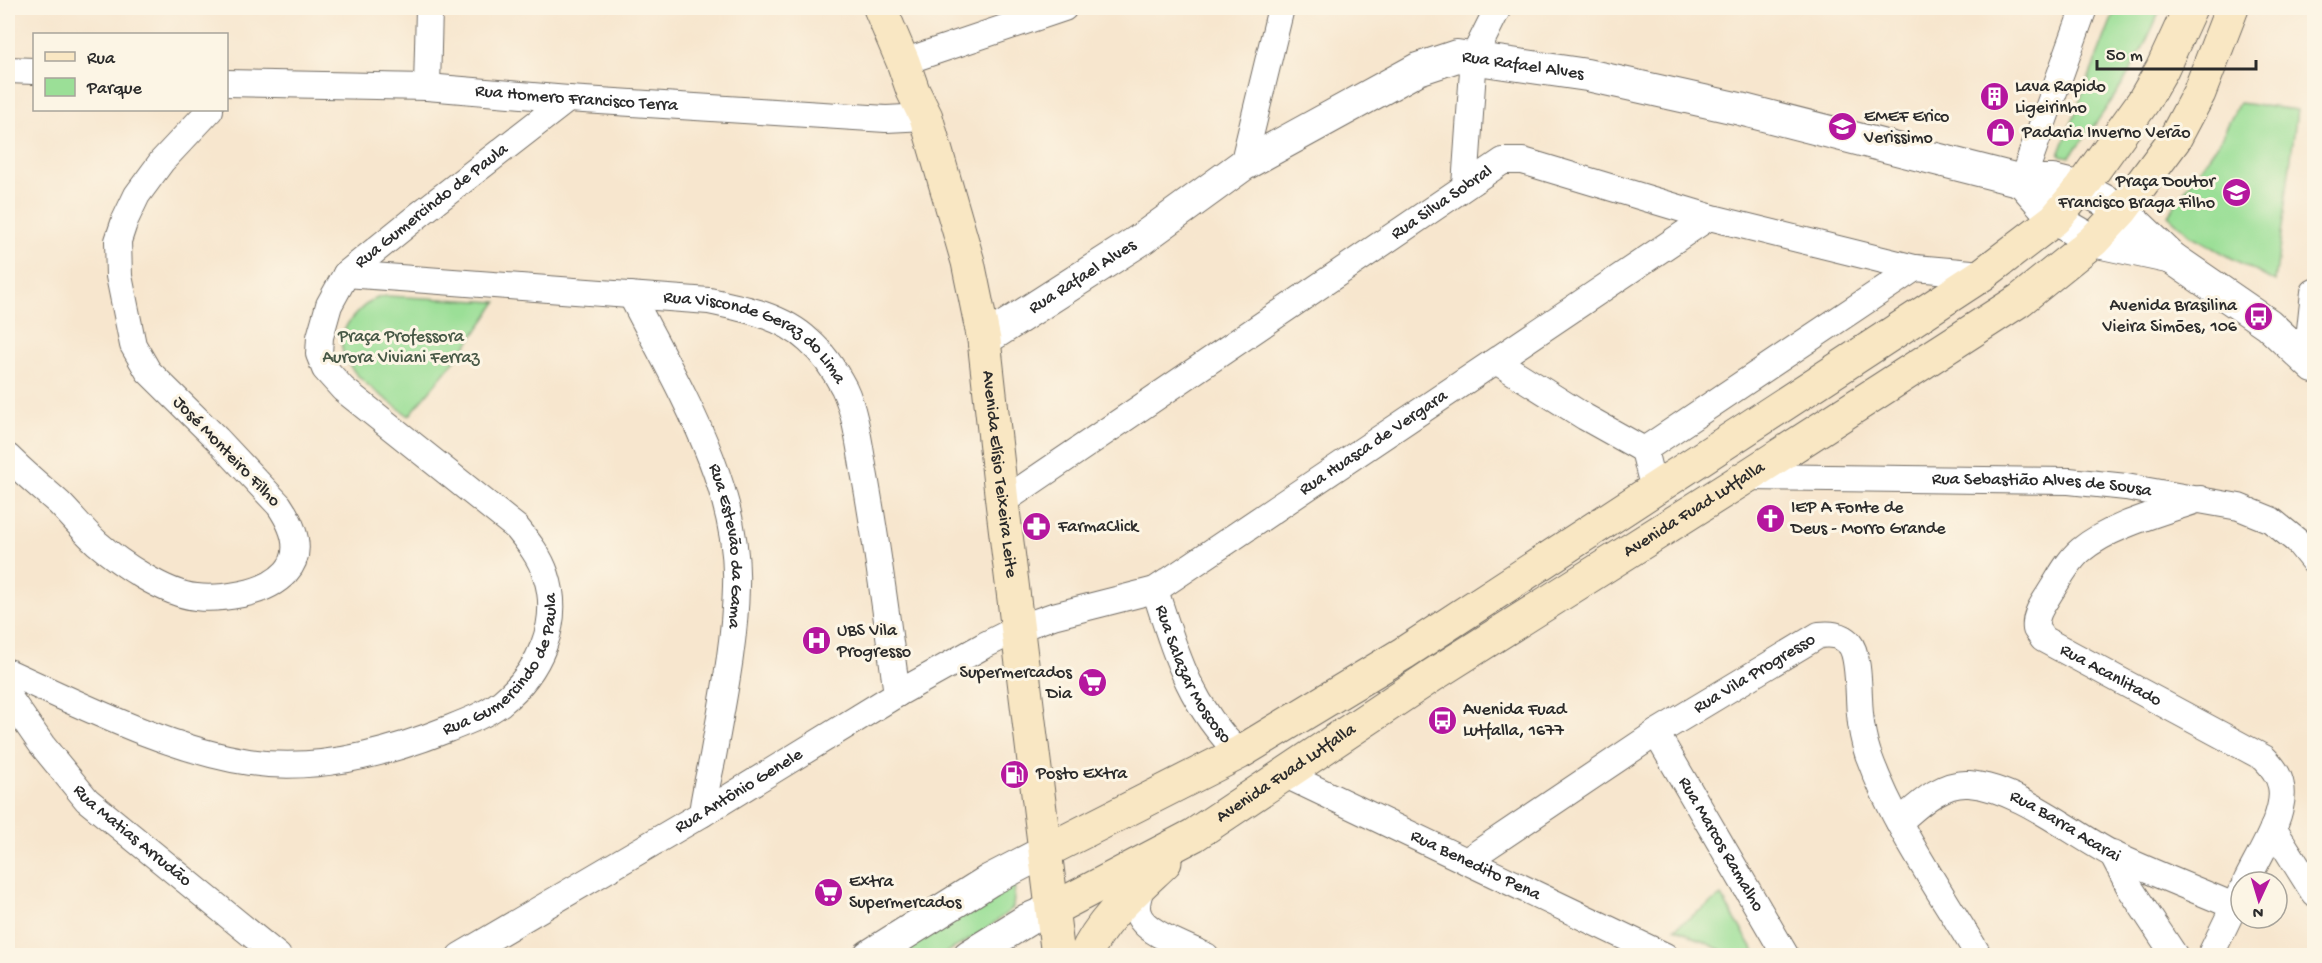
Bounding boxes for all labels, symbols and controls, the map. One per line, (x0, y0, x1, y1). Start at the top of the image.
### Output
legend (33, 33, 228, 111)
scale bar (2097, 33, 2256, 71)
street label: Rua Rafael Alves (1460, 46, 1587, 85)
text: 50 m (2106, 46, 2143, 67)
text: Rua (87, 49, 116, 70)
place label: Lava Rapido Ligeirinho (2015, 77, 2106, 119)
text: Parque (86, 79, 143, 100)
street label: Rua Homero Francisco Terra (474, 81, 680, 116)
building icon: Lava Rapido Ligeirinho (1978, 81, 2010, 113)
place label: EMEF Erico Verissimo (1863, 107, 1949, 149)
school or university icon: EMEF Erico Verissimo (1827, 111, 1859, 143)
shop icon: Padaria Inverno Verão (1985, 117, 2017, 149)
place label: Padaria Inverno Verão (2021, 123, 2191, 144)
street label: Rua Gumercindo de Paula (351, 138, 513, 273)
street label: Rua Silva Sobral (1387, 161, 1497, 245)
place label: Praça Doutor Francisco Braga Filho (2057, 172, 2217, 214)
school or university icon: Praça Doutor Francisco Braga Filho (2220, 176, 2252, 208)
street label: Rua Rafael Alves (1025, 234, 1141, 319)
street label: Rua Visconde Geraz do Lima (663, 287, 851, 389)
place label: Avenida Brasilina Vieira Simões, 106 (2101, 296, 2238, 338)
bus stop icon: Avenida Brasilina Vieira Simões, 106 (2242, 300, 2274, 332)
park label: Praça Professora Aurora Viviani Ferraz (322, 327, 481, 369)
street label: Avenida Elísio Teixeira Leite (977, 369, 1022, 580)
street label: Rua Huasca de Vergara (1295, 385, 1452, 500)
street label: José Monteiro Filho (168, 392, 284, 512)
street label: Avenida Fuad Lutfalla (1620, 456, 1770, 562)
street label: Rua Estevão da Gama (703, 461, 747, 631)
street label: Rua Sebastião Alves de Sousa (1932, 469, 2154, 502)
place label: IEP A Fonte de Deus - Morro Grande (1790, 498, 1946, 540)
church icon: IEP A Fonte de Deus - Morro Grande (1754, 502, 1786, 534)
pharmacy icon: FarmaClick (1021, 511, 1053, 543)
place label: FarmaClick (1057, 517, 1140, 538)
street label: Rua Gumercindo de Paula (439, 591, 562, 741)
street label: Rua Salazar Moscoso (1150, 603, 1236, 748)
place label: UBS Vila Progresso (836, 621, 911, 663)
hospital icon: UBS Vila Progresso (800, 625, 832, 657)
street label: Rua Vila Progresso (1690, 629, 1819, 718)
street label: Rua Acanlitado (2056, 640, 2165, 711)
place label: Supermercados Dia (960, 663, 1073, 705)
supermarket icon: Supermercados Dia (1077, 667, 1109, 699)
place label: Avenida Fuad Lutfalla, 1677 (1463, 700, 1568, 742)
bus stop icon: Avenida Fuad Lutfalla, 1677 (1426, 704, 1458, 736)
street label: Avenida Fuad Lutfalla (1212, 719, 1361, 828)
street label: Rua Antônio Genele (671, 744, 807, 838)
fuel station icon: Posto Extra (999, 758, 1031, 790)
place label: Posto Extra (1035, 764, 1128, 785)
street label: Rua Marcos Ramalho (1673, 773, 1768, 916)
street label: Rua Matias Arrudão (68, 780, 196, 891)
street label: Rua Barra Acarai (2006, 786, 2124, 867)
street label: Rua Benedito Pena (1407, 825, 1545, 906)
north arrow (2229, 870, 2289, 930)
place label: Extra Supermercados (849, 872, 963, 914)
supermarket icon: Extra Supermercados (812, 876, 844, 908)
text: N (2252, 902, 2264, 921)

